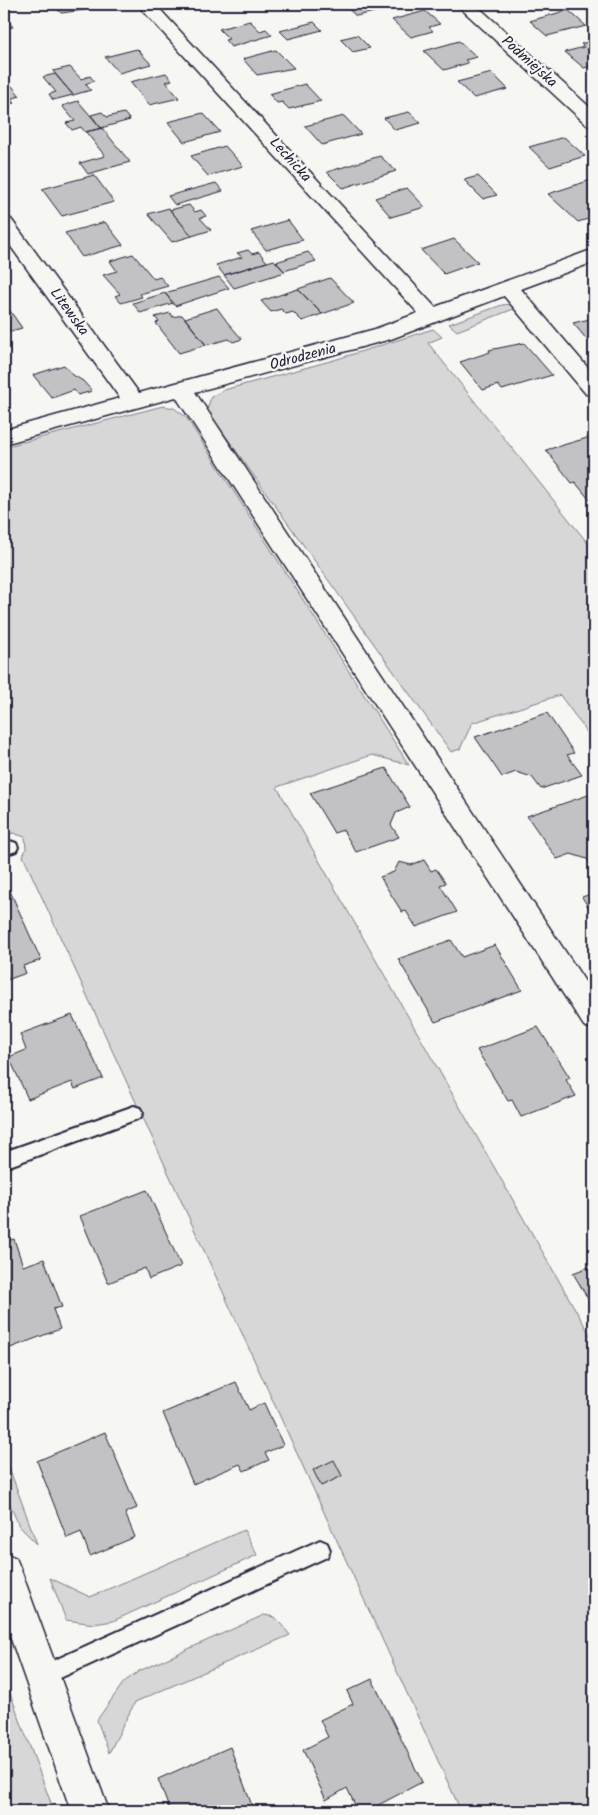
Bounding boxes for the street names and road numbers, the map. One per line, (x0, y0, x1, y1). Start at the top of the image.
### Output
street label: Podmiejska (495, 30, 563, 94)
street label: Lechicka (263, 132, 317, 188)
street label: Litewska (43, 283, 95, 341)
street label: Odrodzenia (267, 337, 339, 377)

